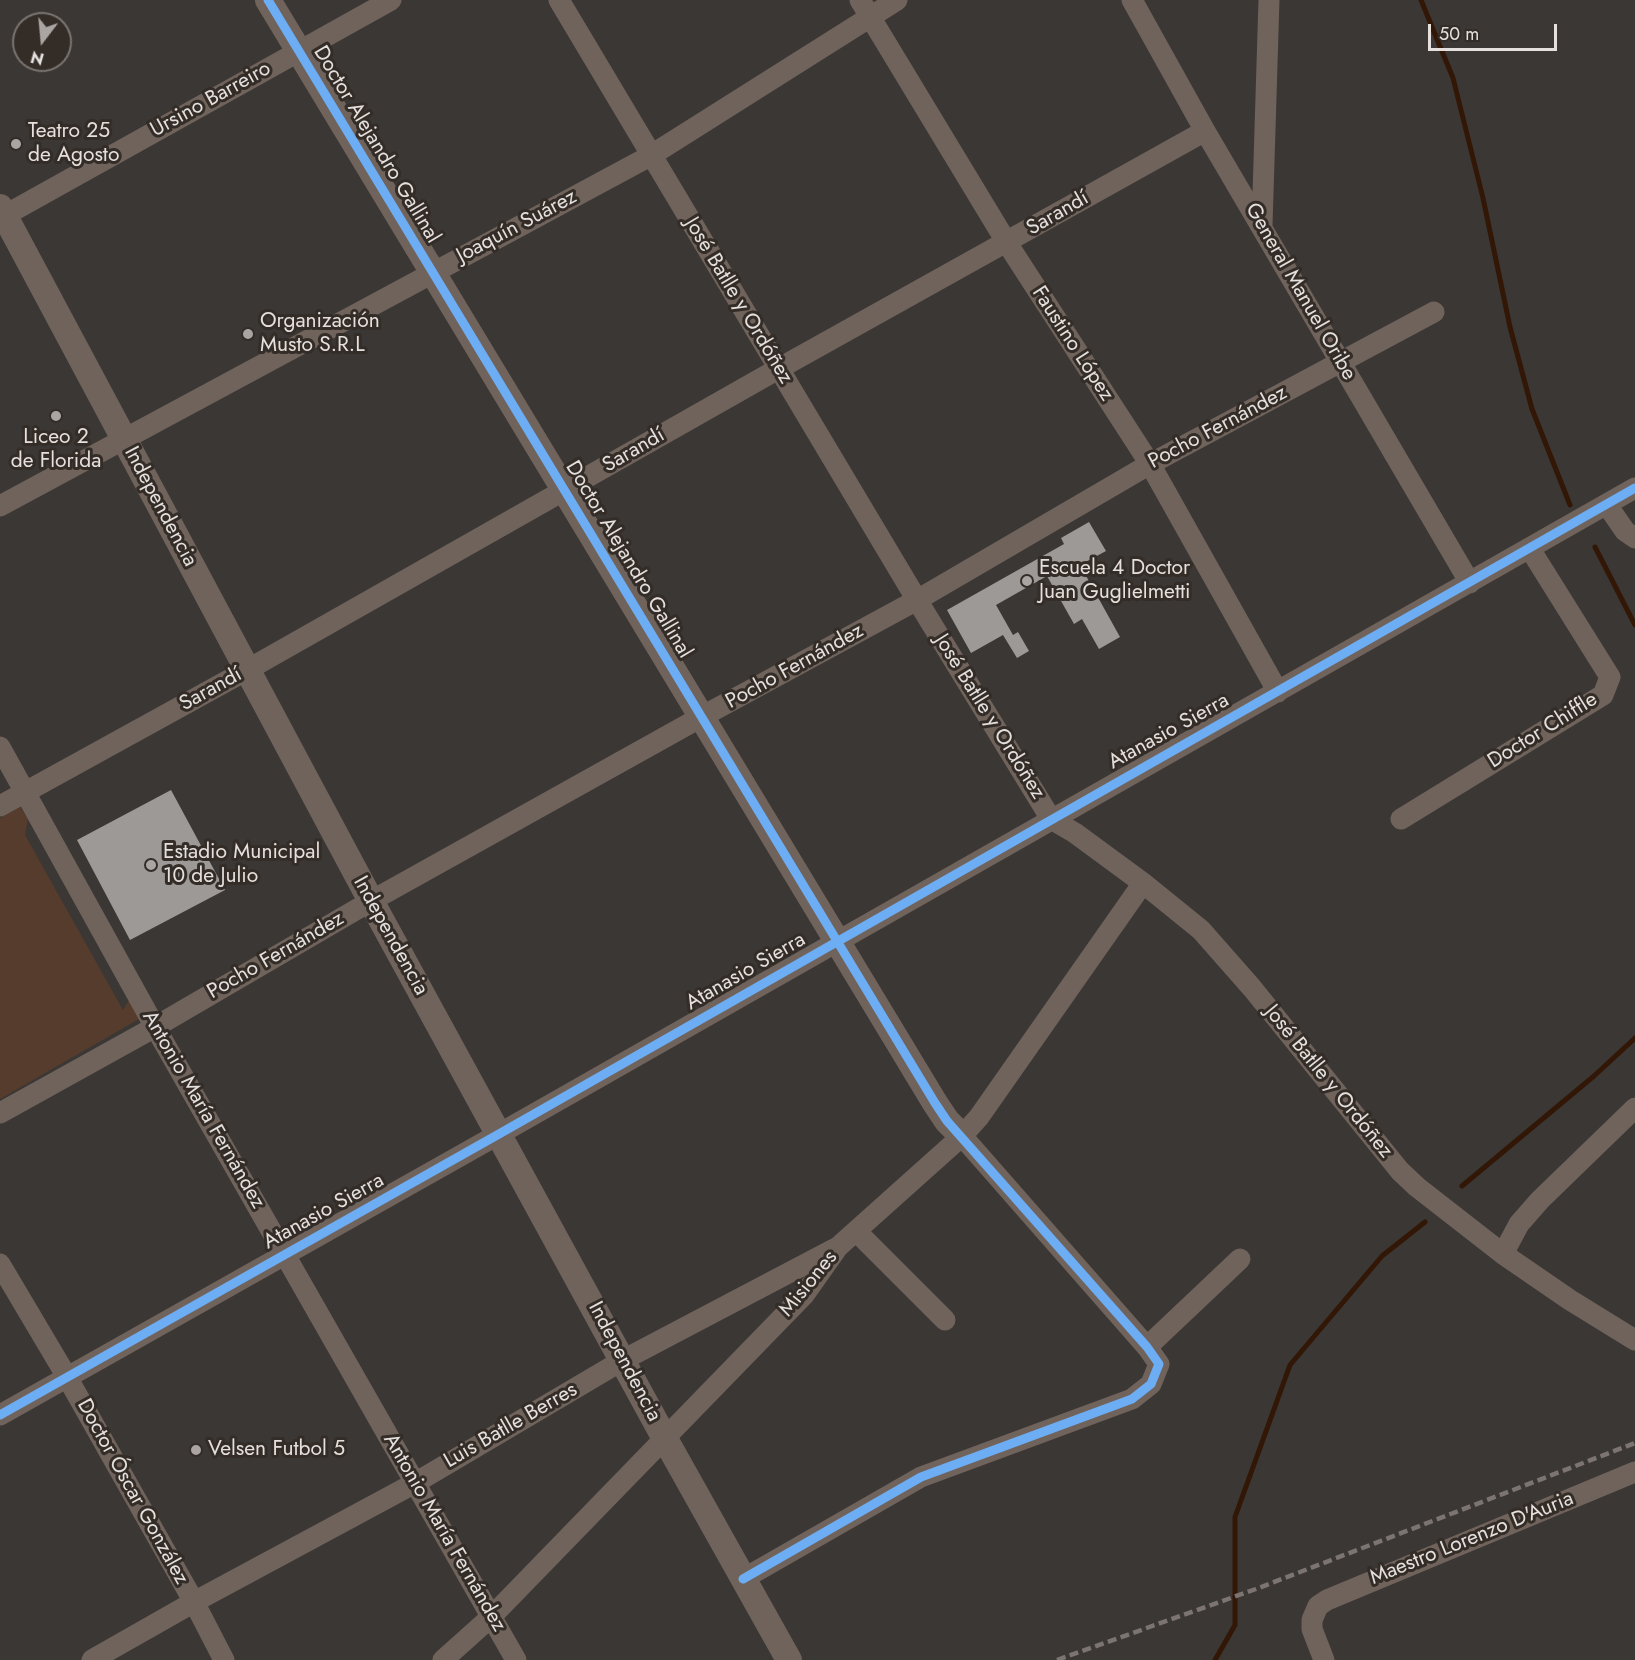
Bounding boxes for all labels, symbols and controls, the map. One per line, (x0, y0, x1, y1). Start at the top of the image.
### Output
north arrow (12, 12, 72, 72)
scale bar (1431, 12, 1560, 50)
text: 50 m (1439, 21, 1479, 47)
street label: Doctor Alejandro Gallinal (307, 42, 445, 248)
text: N (28, 45, 47, 71)
street label: Ursino Barreiro (146, 57, 276, 143)
place label: Teatro 25 de Agosto (28, 119, 119, 169)
marker: Teatro 25 de Agosto (9, 137, 23, 151)
street label: Joaquín Suárez (453, 185, 581, 269)
street label: Sarandí (1023, 186, 1093, 242)
street label: General Manuel Oribe (1239, 199, 1361, 385)
street label: José Batlle y Ordóñez (678, 213, 798, 389)
street label: Faustino López (1026, 282, 1118, 406)
place label: Organización Musto S.R.L (260, 309, 380, 359)
marker: Organización Musto S.R.L (241, 327, 255, 341)
street label: Pocho Fernández (1144, 381, 1292, 475)
marker: Liceo 2 de Florida (49, 409, 63, 423)
street label: Sarandí (599, 423, 669, 479)
place label: Liceo 2 de Florida (11, 425, 101, 475)
street label: Independencia (118, 443, 202, 571)
street label: Doctor Alejandro Gallinal (559, 457, 697, 663)
place label: Escuela 4 Doctor Juan Guglielmetti (1039, 556, 1190, 606)
marker: Escuela 4 Doctor Juan Guglielmetti (1020, 574, 1034, 588)
street label: Pocho Fernández (722, 619, 868, 715)
street label: José Batlle y Ordóñez (928, 630, 1050, 804)
street label: Sarandí (175, 663, 247, 717)
street label: Doctor Chiffle (1484, 687, 1602, 775)
street label: Atanasio Sierra (1104, 688, 1234, 776)
place label: Estadio Municipal 10 de Julio (163, 840, 320, 890)
marker: Estadio Municipal 10 de Julio (144, 858, 158, 872)
street label: Independencia (347, 872, 433, 1000)
street label: Pocho Fernández (203, 907, 349, 1005)
street label: Atanasio Sierra (682, 928, 810, 1016)
street label: José Batlle y Ordóñez (1259, 1000, 1397, 1164)
street label: Antonio María Fernández (136, 1007, 270, 1213)
street label: Atanasio Sierra (259, 1168, 389, 1256)
street label: Misiones (775, 1246, 843, 1322)
street label: Independencia (582, 1298, 666, 1426)
street label: Luis Batlle Berres (440, 1378, 582, 1474)
street label: Doctor Óscar González (71, 1395, 193, 1589)
street label: Antonio María Fernández (377, 1430, 511, 1636)
place label: Velsen Futbol 5 (208, 1437, 345, 1463)
marker: Velsen Futbol 5 (189, 1443, 203, 1457)
street label: Maestro Lorenzo D'Auria (1367, 1487, 1577, 1591)

